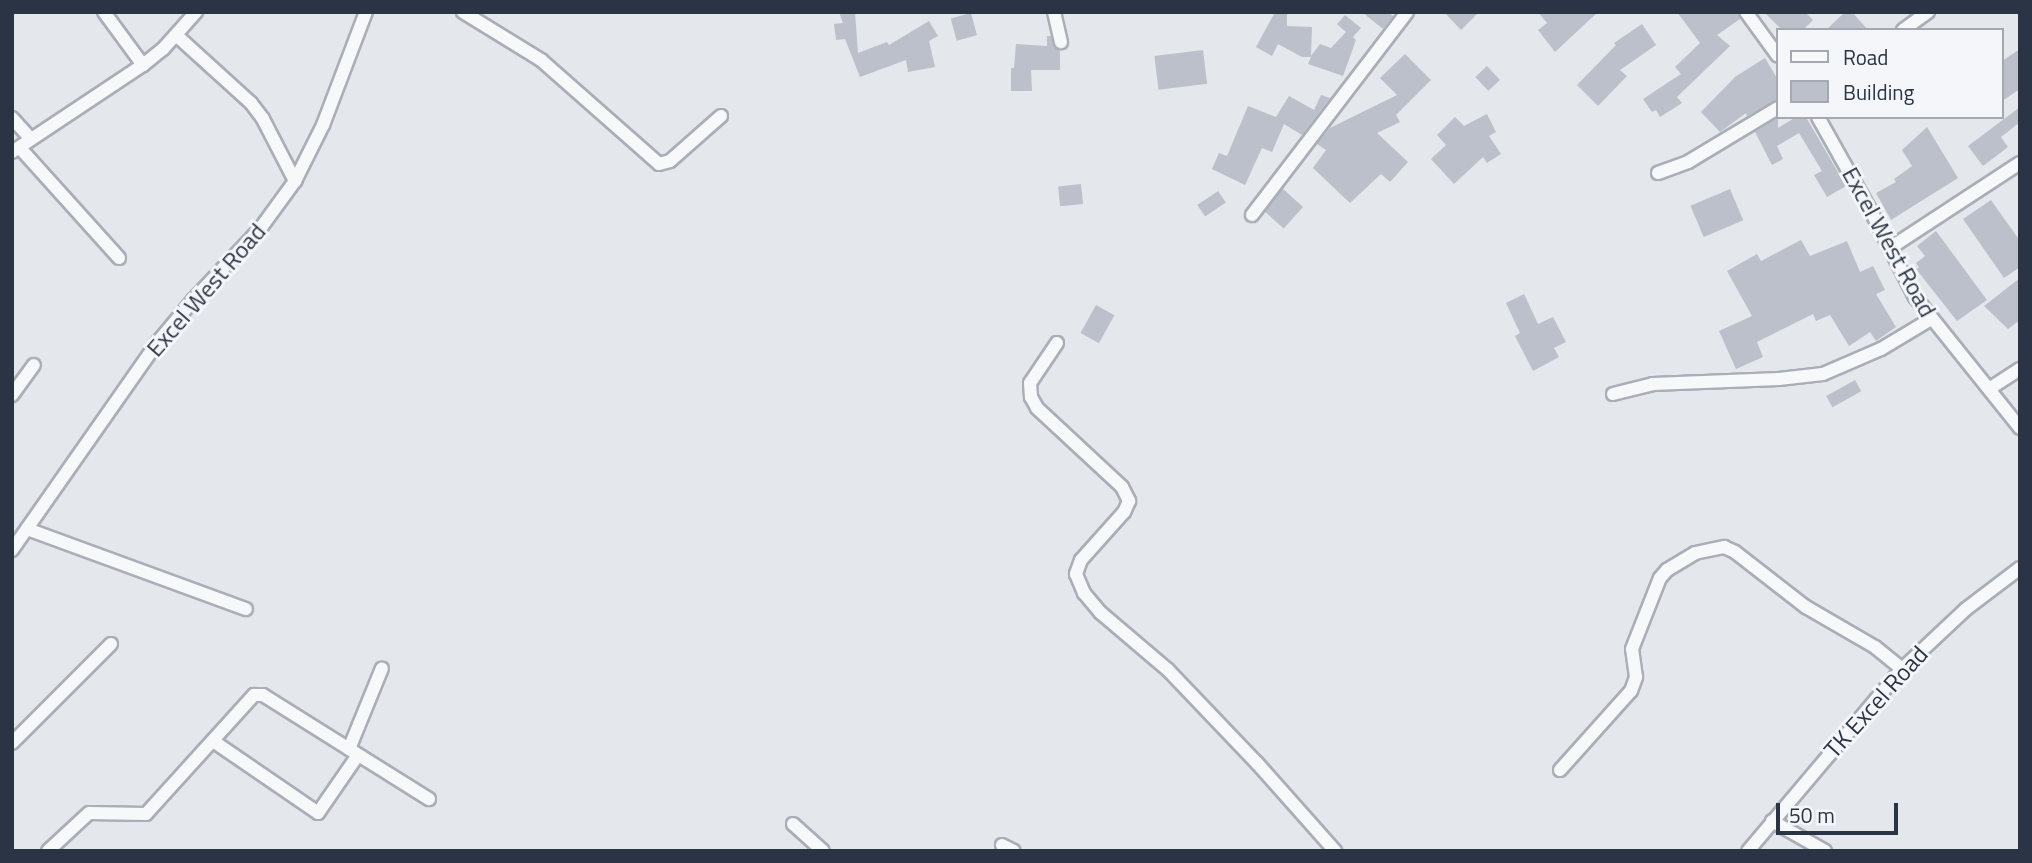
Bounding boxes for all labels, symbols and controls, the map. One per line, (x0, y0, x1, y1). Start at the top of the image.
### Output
legend (1776, 28, 2004, 119)
text: Road (1843, 41, 1888, 73)
text: Building (1843, 76, 1914, 108)
street label: Excel West Road (1836, 162, 1942, 322)
street label: Excel West Road (140, 218, 272, 362)
street label: TK Excel Road (1818, 640, 1934, 764)
scale bar (1780, 790, 1902, 834)
text: 50 m (1789, 799, 1835, 831)

